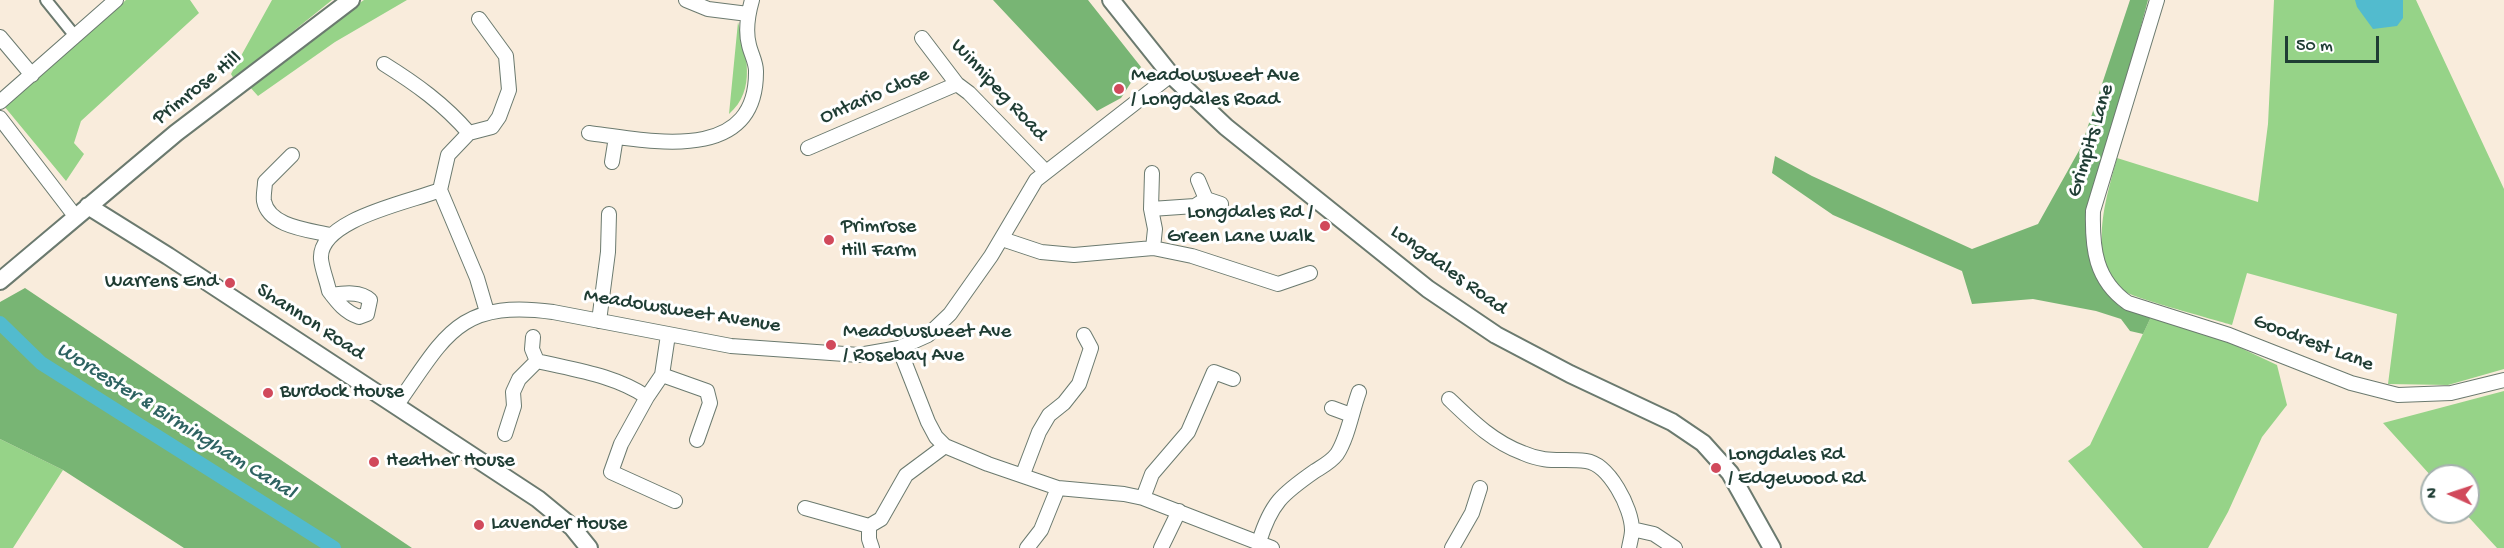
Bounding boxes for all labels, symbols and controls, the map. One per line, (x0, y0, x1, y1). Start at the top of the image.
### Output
scale bar (2288, 24, 2382, 62)
street label: Winnipeg Road (944, 35, 1052, 147)
text: 50 m (2296, 36, 2333, 57)
street label: Primrose Hill (148, 46, 248, 132)
street label: Ontario Close (817, 63, 933, 131)
place label: Meadowsweet Ave / Longdales Road (1131, 64, 1299, 114)
marker: Meadowsweet Ave / Longdales Road (1112, 82, 1126, 96)
street label: Grimpits Lane (2063, 82, 2121, 200)
place label: Longdales Rd / Green Lane Walk (1167, 201, 1313, 251)
place label: Primrose Hill Farm (841, 215, 917, 265)
marker: Longdales Rd / Green Lane Walk (1318, 219, 1332, 233)
street label: Longdales Road (1385, 220, 1511, 322)
marker: Primrose Hill Farm (822, 233, 836, 247)
place label: Warrens End (105, 270, 218, 296)
marker: Warrens End (223, 276, 237, 290)
street label: Shannon Road (251, 279, 369, 367)
street label: Meadowsweet Avenue (582, 284, 782, 340)
street label: Goodrest Lane (2249, 309, 2377, 379)
place label: Meadowsweet Ave / Rosebay Ave (843, 320, 1011, 370)
water label: Worcester & Birmingham Canal (50, 337, 300, 507)
marker: Meadowsweet Ave / Rosebay Ave (824, 338, 838, 352)
place label: Burdock House (280, 380, 404, 406)
marker: Burdock House (261, 386, 275, 400)
place label: Longdales Rd / Edgewood Rd (1728, 443, 1865, 493)
place label: Heather House (386, 449, 515, 475)
marker: Heather House (367, 455, 381, 469)
marker: Longdales Rd / Edgewood Rd (1709, 461, 1723, 475)
north arrow (2420, 464, 2480, 524)
text: N (2424, 487, 2443, 499)
place label: Lavender House (491, 512, 627, 538)
marker: Lavender House (472, 518, 486, 532)

